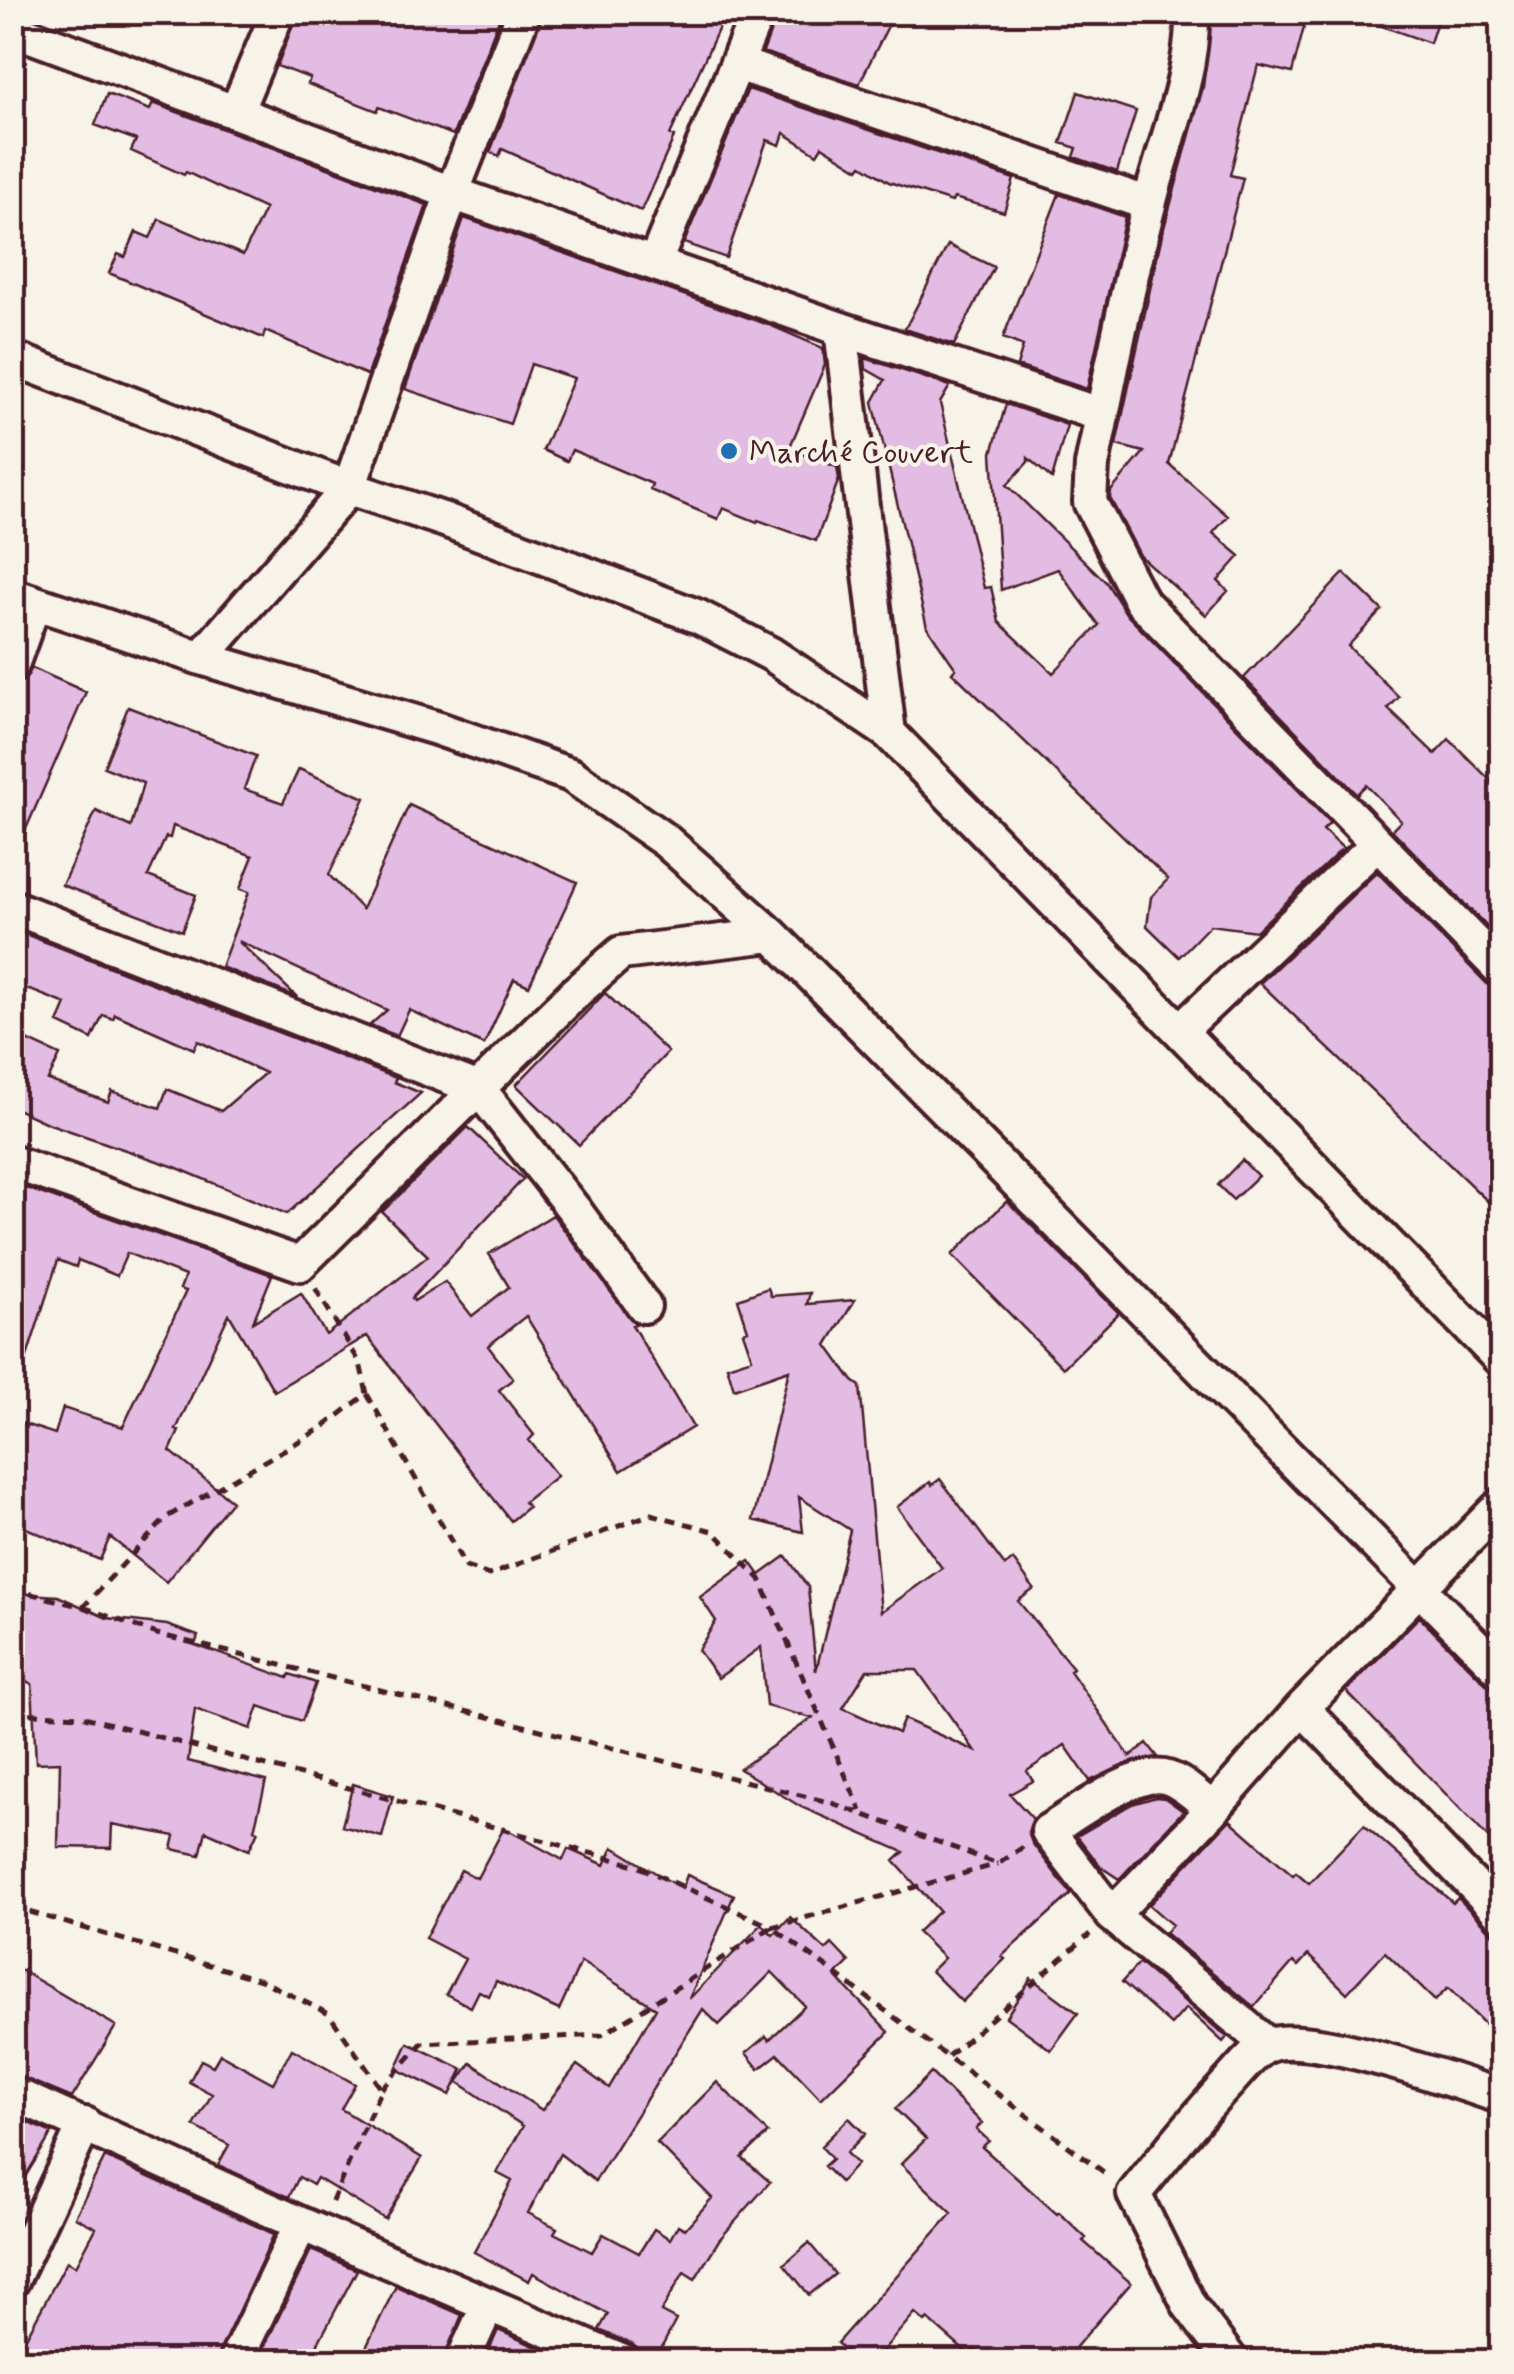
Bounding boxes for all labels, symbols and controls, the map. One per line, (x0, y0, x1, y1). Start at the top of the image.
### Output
place label: Marché Couvert (749, 432, 973, 474)
marker: Marché Couvert (718, 440, 740, 462)

